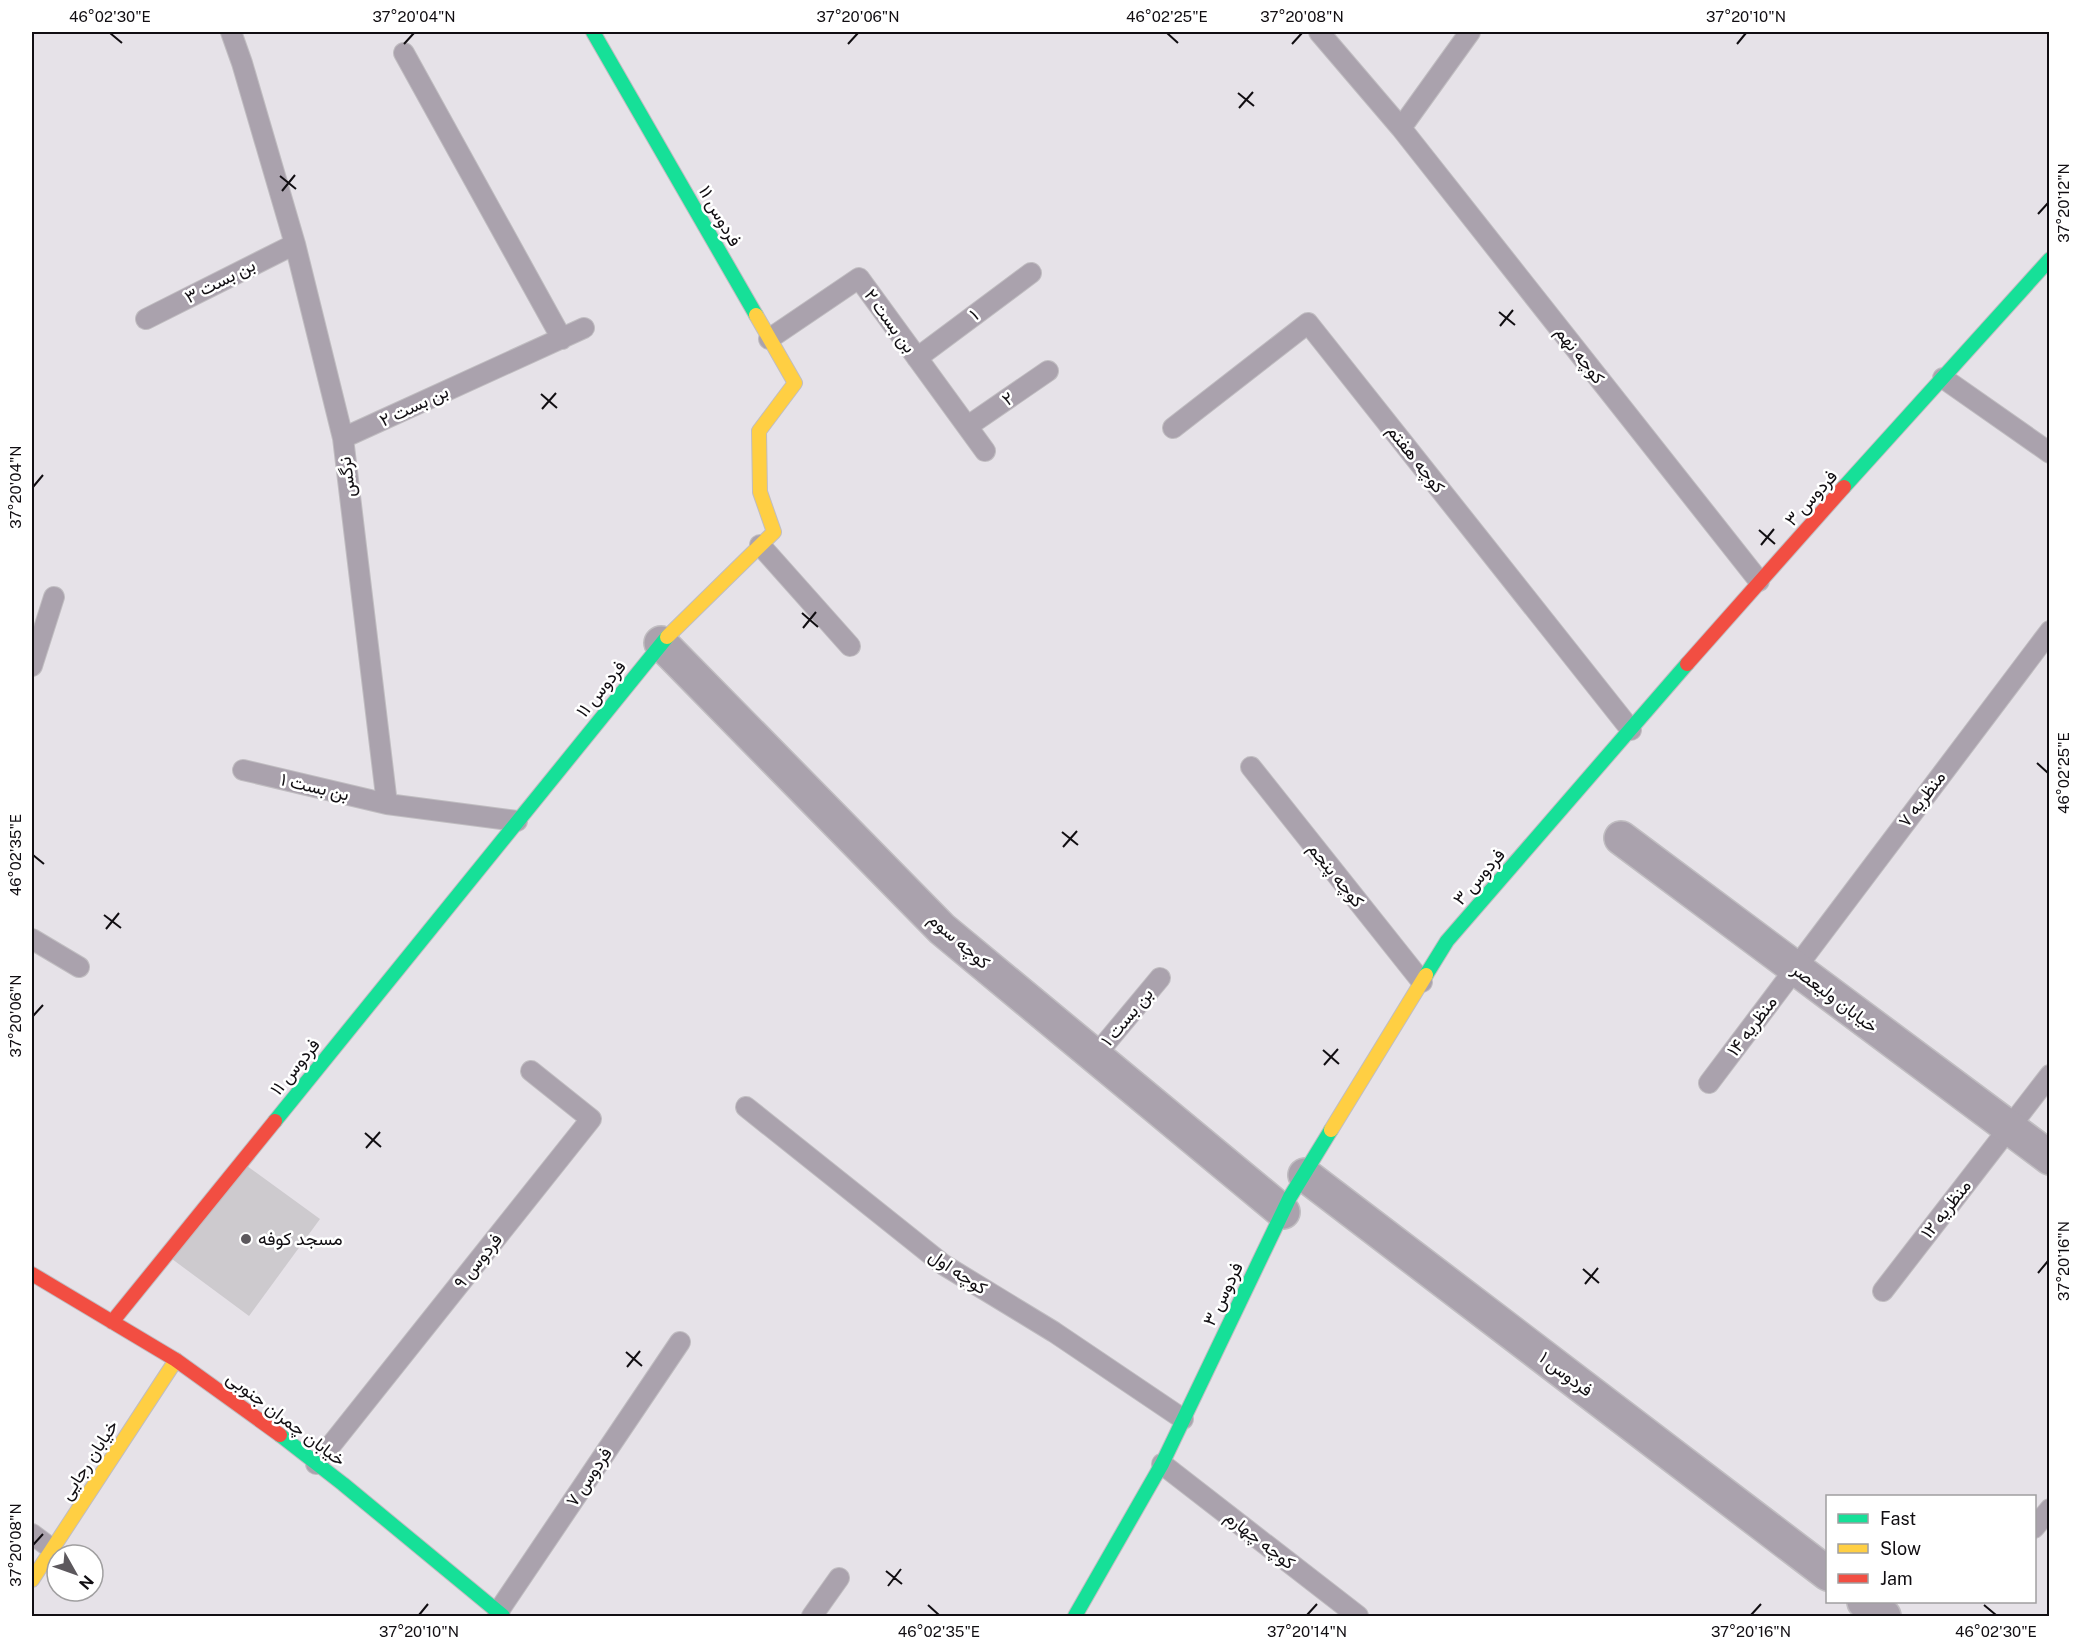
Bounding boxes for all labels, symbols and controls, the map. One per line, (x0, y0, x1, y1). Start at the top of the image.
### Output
text: 46°02'30"E (69, 8, 151, 25)
text: 37°20'04"N (372, 8, 456, 25)
text: 37°20'06"N (816, 8, 900, 25)
text: 46°02'25"E (1126, 8, 1208, 25)
text: 37°20'08"N (1260, 8, 1344, 25)
text: 37°20'10"N (1706, 8, 1786, 25)
text: 37°20'12"N (2055, 163, 2072, 243)
street label: فردوس ۱۱ (694, 182, 746, 250)
street label: بن بست ۳ (181, 254, 259, 308)
street label: بن بست ۲ (859, 285, 921, 357)
street label: ۱ (965, 305, 982, 325)
street label: کوچه نهم (1550, 322, 1609, 389)
street label: بن بست ۲ (376, 380, 452, 432)
street label: ۲ (998, 387, 1018, 410)
street label: کوچه هفتم (1382, 420, 1450, 498)
text: 37°20'04"N (7, 445, 24, 529)
street label: نرگس (334, 455, 360, 499)
street label: فردوس ۳ (1780, 465, 1842, 531)
street label: فردوس ۱۱ (572, 656, 630, 722)
text: 46°02'25"E (2055, 732, 2072, 814)
street label: منظریه ۷ (1894, 767, 1950, 831)
street label: بن بست ۱ (279, 768, 351, 806)
text: 46°02'35"E (7, 814, 24, 896)
street label: کوچه پنجم (1302, 838, 1369, 913)
street label: فردوس ۳ (1448, 844, 1510, 910)
street label: کوچه سوم (923, 908, 994, 975)
street label: خیابان ولیعصر (1787, 958, 1882, 1038)
text: 37°20'06"N (7, 974, 24, 1058)
street label: بن بست ۱ (1096, 983, 1158, 1051)
street label: منظریه ۱۴ (1722, 992, 1782, 1060)
street label: فردوس ۱۱ (266, 1034, 324, 1100)
street label: منظریه ۱۲ (1916, 1175, 1976, 1243)
text: 37°20'16"N (2055, 1221, 2072, 1301)
place label: مسجد کوفه (258, 1228, 343, 1250)
street label: فردوس ۹ (449, 1229, 507, 1293)
marker: مسجد کوفه (239, 1232, 253, 1246)
street label: کوچه اول (924, 1245, 991, 1300)
street label: فردوس ۳ (1198, 1259, 1248, 1329)
street label: فردوس ۱ (1535, 1347, 1597, 1401)
street label: خیابان چمران جنوبی (221, 1367, 350, 1472)
street label: خیابان رجایی (55, 1416, 123, 1504)
street label: فردوس ۷ (561, 1443, 617, 1511)
legend (1826, 1495, 2036, 1603)
text: 37°20'08"N (7, 1503, 24, 1587)
street label: کوچه چهارم (1220, 1506, 1299, 1575)
text: Fast (1880, 1508, 1916, 1529)
text: Slow (1880, 1538, 1921, 1559)
north arrow (45, 1543, 105, 1603)
text: Jam (1880, 1568, 1913, 1589)
text: N (75, 1571, 97, 1593)
text: 37°20'10"N (379, 1623, 459, 1640)
text: 46°02'35"E (898, 1623, 980, 1640)
text: 37°20'14"N (1267, 1623, 1347, 1640)
text: 37°20'16"N (1711, 1623, 1791, 1640)
text: 46°02'30"E (1955, 1623, 2037, 1640)

